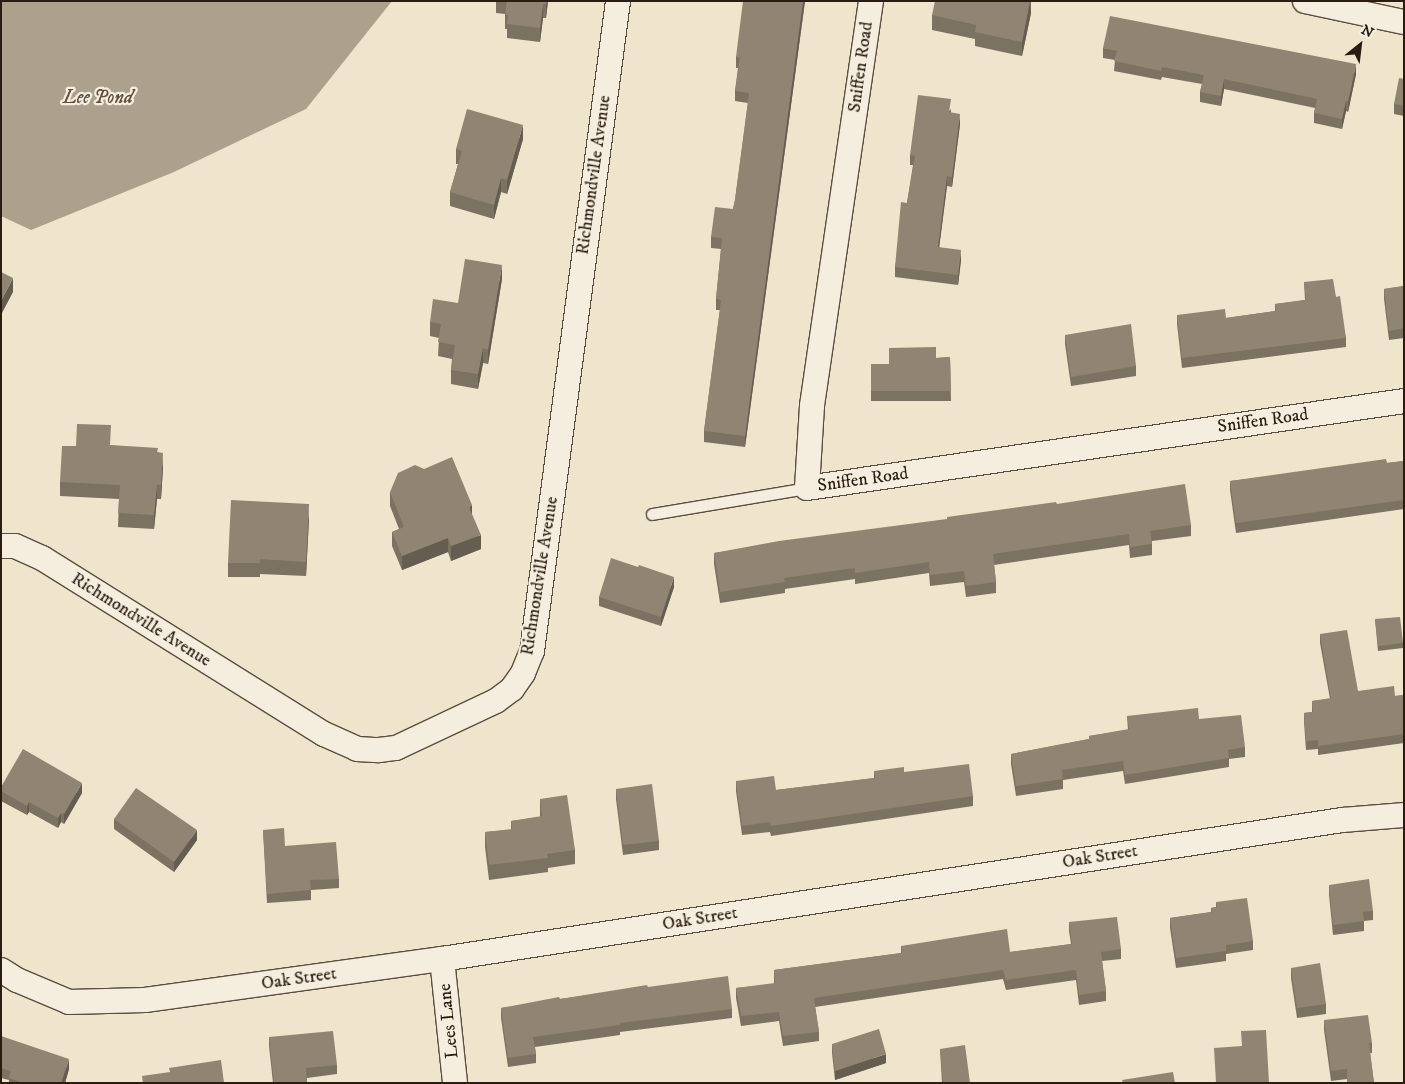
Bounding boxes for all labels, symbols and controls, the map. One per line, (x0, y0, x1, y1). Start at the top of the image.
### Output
street label: Sniffen Road (844, 20, 878, 114)
north arrow (1335, 20, 1385, 70)
text: N (1358, 21, 1377, 43)
water label: Lee Pond (63, 87, 133, 109)
street label: Richmondville Avenue (572, 94, 616, 256)
street label: Sniffen Road (1216, 404, 1310, 438)
street label: Sniffen Road (816, 463, 910, 497)
street label: Richmondville Avenue (517, 495, 563, 657)
street label: Richmondville Avenue (67, 568, 215, 672)
street label: Oak Street (1061, 840, 1139, 874)
street label: Oak Street (661, 902, 739, 936)
street label: Oak Street (260, 963, 338, 995)
street label: Lees Lane (434, 982, 464, 1060)

